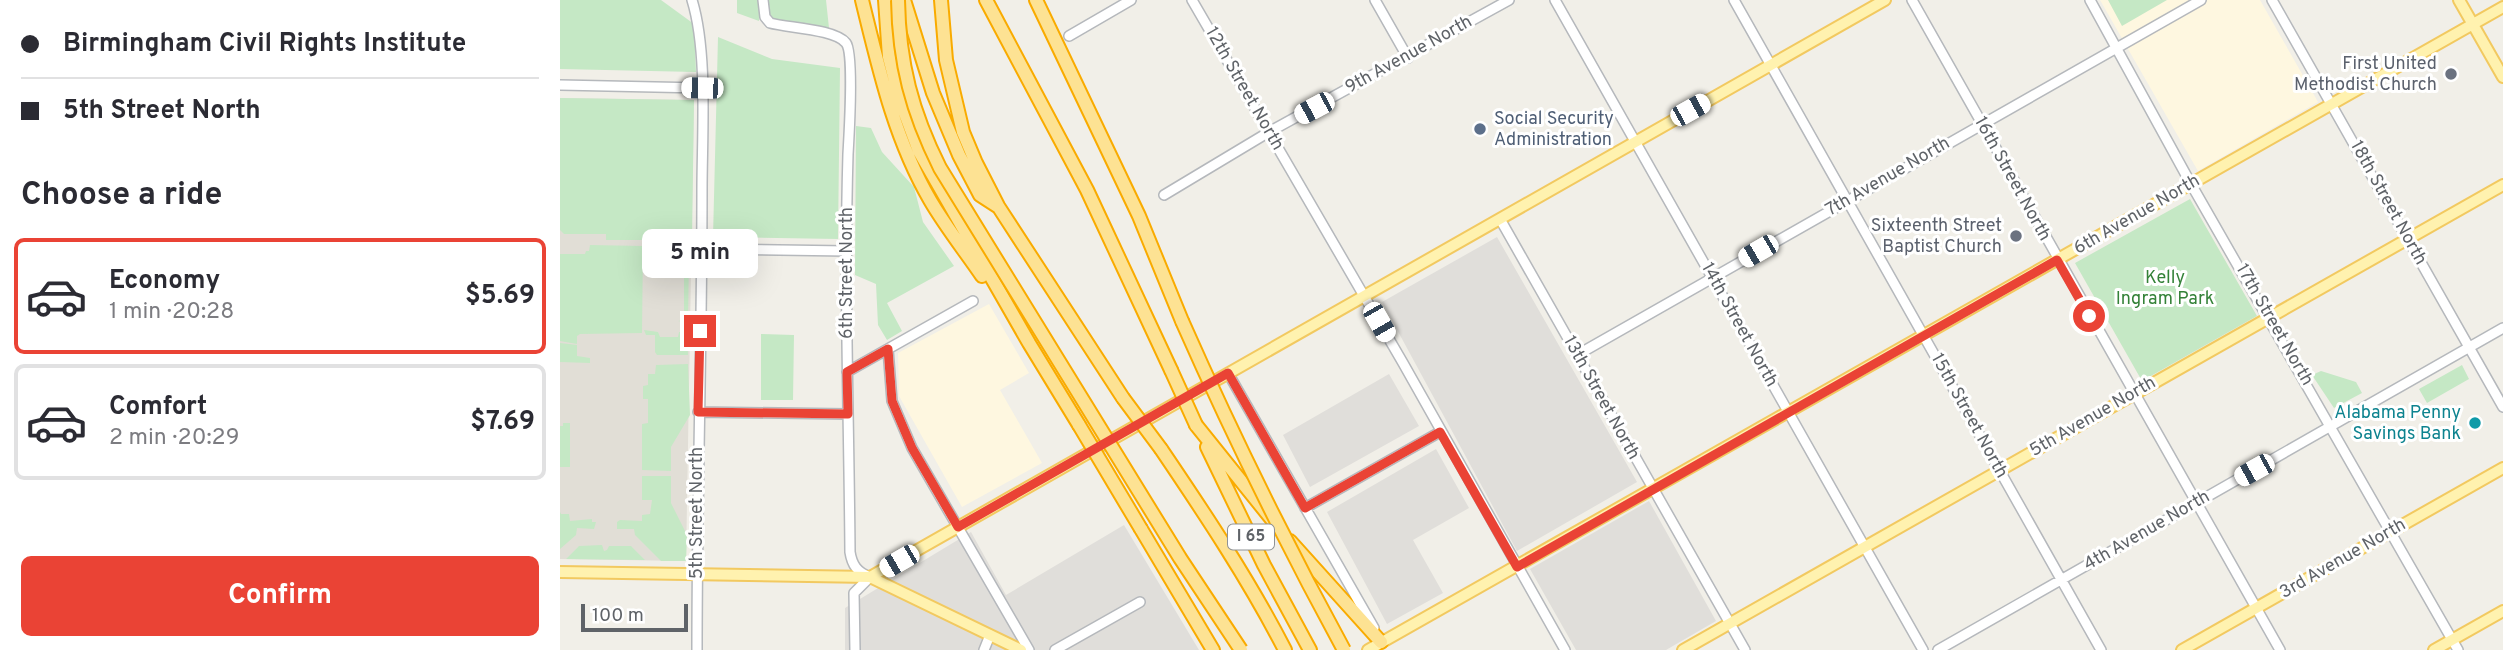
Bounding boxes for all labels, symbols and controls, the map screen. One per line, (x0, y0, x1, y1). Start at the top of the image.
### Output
street label: 9th Avenue North (1341, 11, 1477, 99)
street label: 12th Street North (1199, 23, 1289, 155)
text: Birmingham Civil Rights Institute (63, 28, 466, 61)
place label: First United Methodist Church (2294, 53, 2437, 97)
marker: First United Methodist Church (2443, 66, 2459, 82)
car (681, 77, 724, 99)
car (1291, 89, 1338, 127)
car (1667, 91, 1714, 129)
text: 5th Street North (63, 95, 261, 128)
place label: Social Security Administration (1494, 108, 1614, 152)
street label: 16th Street North (1968, 113, 2056, 245)
marker: Social Security Administration (1472, 121, 1488, 137)
street label: 7th Avenue North (1822, 132, 1954, 222)
street label: 18th Street North (2344, 137, 2432, 269)
street label: 6th Avenue North (2070, 170, 2204, 260)
text: Choose a ride (21, 176, 222, 216)
street label: 6th Street North (836, 207, 859, 339)
place label: Sixteenth Street Baptist Church (1871, 215, 2002, 259)
marker: Sixteenth Street Baptist Church (2008, 228, 2024, 244)
callout: 5 min (642, 230, 758, 278)
car (1735, 231, 1782, 271)
text: 5 min (670, 239, 730, 268)
street label: 14th Street North (1695, 259, 1783, 391)
street label: 17th Street North (2230, 260, 2318, 390)
icon: car (25, 265, 88, 328)
text: Economy (109, 265, 220, 298)
park label: Kelly Ingram Park (2116, 267, 2214, 311)
text: $5.69 (465, 280, 535, 313)
text: 1 min · 20:28 (109, 298, 234, 327)
car (1360, 299, 1399, 345)
route start (2073, 300, 2105, 332)
route end (684, 315, 716, 347)
street label: 13th Street North (1557, 332, 1645, 464)
street label: 15th Street North (1925, 350, 2013, 482)
street label: 5th Avenue North (2026, 371, 2160, 463)
icon: car (25, 391, 88, 454)
text: Comfort (109, 391, 207, 424)
place label: Alabama Penny Savings Bank (2334, 402, 2461, 446)
text: $7.69 (470, 406, 535, 439)
marker: Alabama Penny Savings Bank (2467, 415, 2483, 431)
text: 2 min · 20:29 (109, 424, 239, 453)
street label: 5th Street North (686, 447, 709, 579)
car (2231, 451, 2278, 489)
street label: 4th Avenue North (2080, 485, 2214, 577)
street label: 3rd Avenue North (2276, 514, 2410, 604)
road number: I 65 (1228, 524, 1274, 550)
car (876, 541, 923, 581)
button: Confirm (21, 556, 539, 636)
scale bar (581, 601, 688, 633)
text: 100 m (592, 604, 644, 628)

